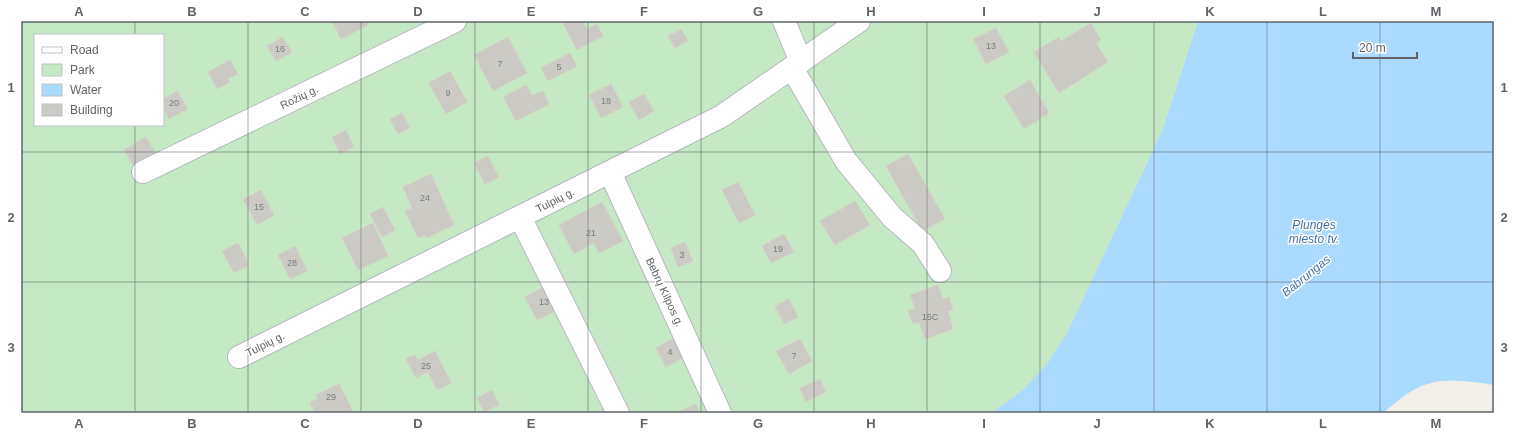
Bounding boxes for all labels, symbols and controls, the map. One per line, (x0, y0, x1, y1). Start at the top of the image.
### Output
text: A (74, 4, 84, 19)
text: B (187, 4, 197, 19)
text: C (300, 4, 310, 19)
text: D (413, 4, 423, 19)
text: E (527, 4, 536, 19)
text: F (640, 4, 648, 19)
text: G (753, 4, 763, 19)
text: H (866, 4, 876, 19)
text: I (982, 4, 986, 19)
text: J (1093, 4, 1101, 19)
text: K (1205, 4, 1215, 19)
text: L (1319, 4, 1327, 19)
text: M (1431, 4, 1441, 19)
legend (34, 34, 164, 126)
scale bar (1353, 34, 1417, 60)
house number: 13 (986, 41, 996, 51)
text: 20 m (1359, 41, 1386, 55)
text: Road (70, 43, 99, 57)
house number: 16 (275, 44, 285, 54)
house number: 7 (497, 59, 503, 69)
house number: 5 (556, 62, 562, 72)
text: Park (70, 63, 96, 77)
text: 1 (7, 80, 15, 95)
text: 1 (1500, 80, 1508, 95)
text: Water (70, 83, 102, 97)
street label: Rožių g. (278, 83, 320, 111)
house number: 9 (445, 88, 451, 98)
house number: 18 (601, 96, 611, 106)
house number: 20 (169, 98, 179, 108)
text: Building (70, 103, 113, 117)
street label: Tulpių g. (534, 185, 576, 215)
house number: 24 (420, 193, 430, 203)
house number: 15 (254, 202, 264, 212)
text: 2 (7, 210, 15, 225)
text: 2 (1500, 210, 1508, 225)
water label: Plungės miesto tv. (1289, 218, 1339, 246)
house number: 21 (586, 228, 596, 238)
house number: 19 (773, 244, 783, 254)
house number: 3 (679, 250, 685, 260)
water label: Babrungas (1279, 252, 1333, 300)
street label: Bebrų Kilpos g. (644, 256, 686, 328)
house number: 28 (287, 258, 297, 268)
house number: 13 (539, 297, 549, 307)
house number: 15C (922, 312, 939, 322)
street label: Tulpių g. (244, 329, 286, 359)
text: 3 (7, 340, 15, 355)
text: 3 (1500, 340, 1508, 355)
house number: 4 (667, 347, 673, 357)
house number: 7 (791, 351, 797, 361)
house number: 25 (421, 361, 431, 371)
house number: 29 (326, 392, 336, 402)
text: A (74, 416, 84, 431)
text: B (187, 416, 197, 431)
text: C (300, 416, 310, 431)
text: D (413, 416, 423, 431)
text: E (527, 416, 536, 431)
text: F (640, 416, 648, 431)
text: G (753, 416, 763, 431)
text: H (866, 416, 876, 431)
text: I (982, 416, 986, 431)
text: J (1093, 416, 1101, 431)
text: K (1205, 416, 1215, 431)
text: L (1319, 416, 1327, 431)
text: M (1431, 416, 1441, 431)

